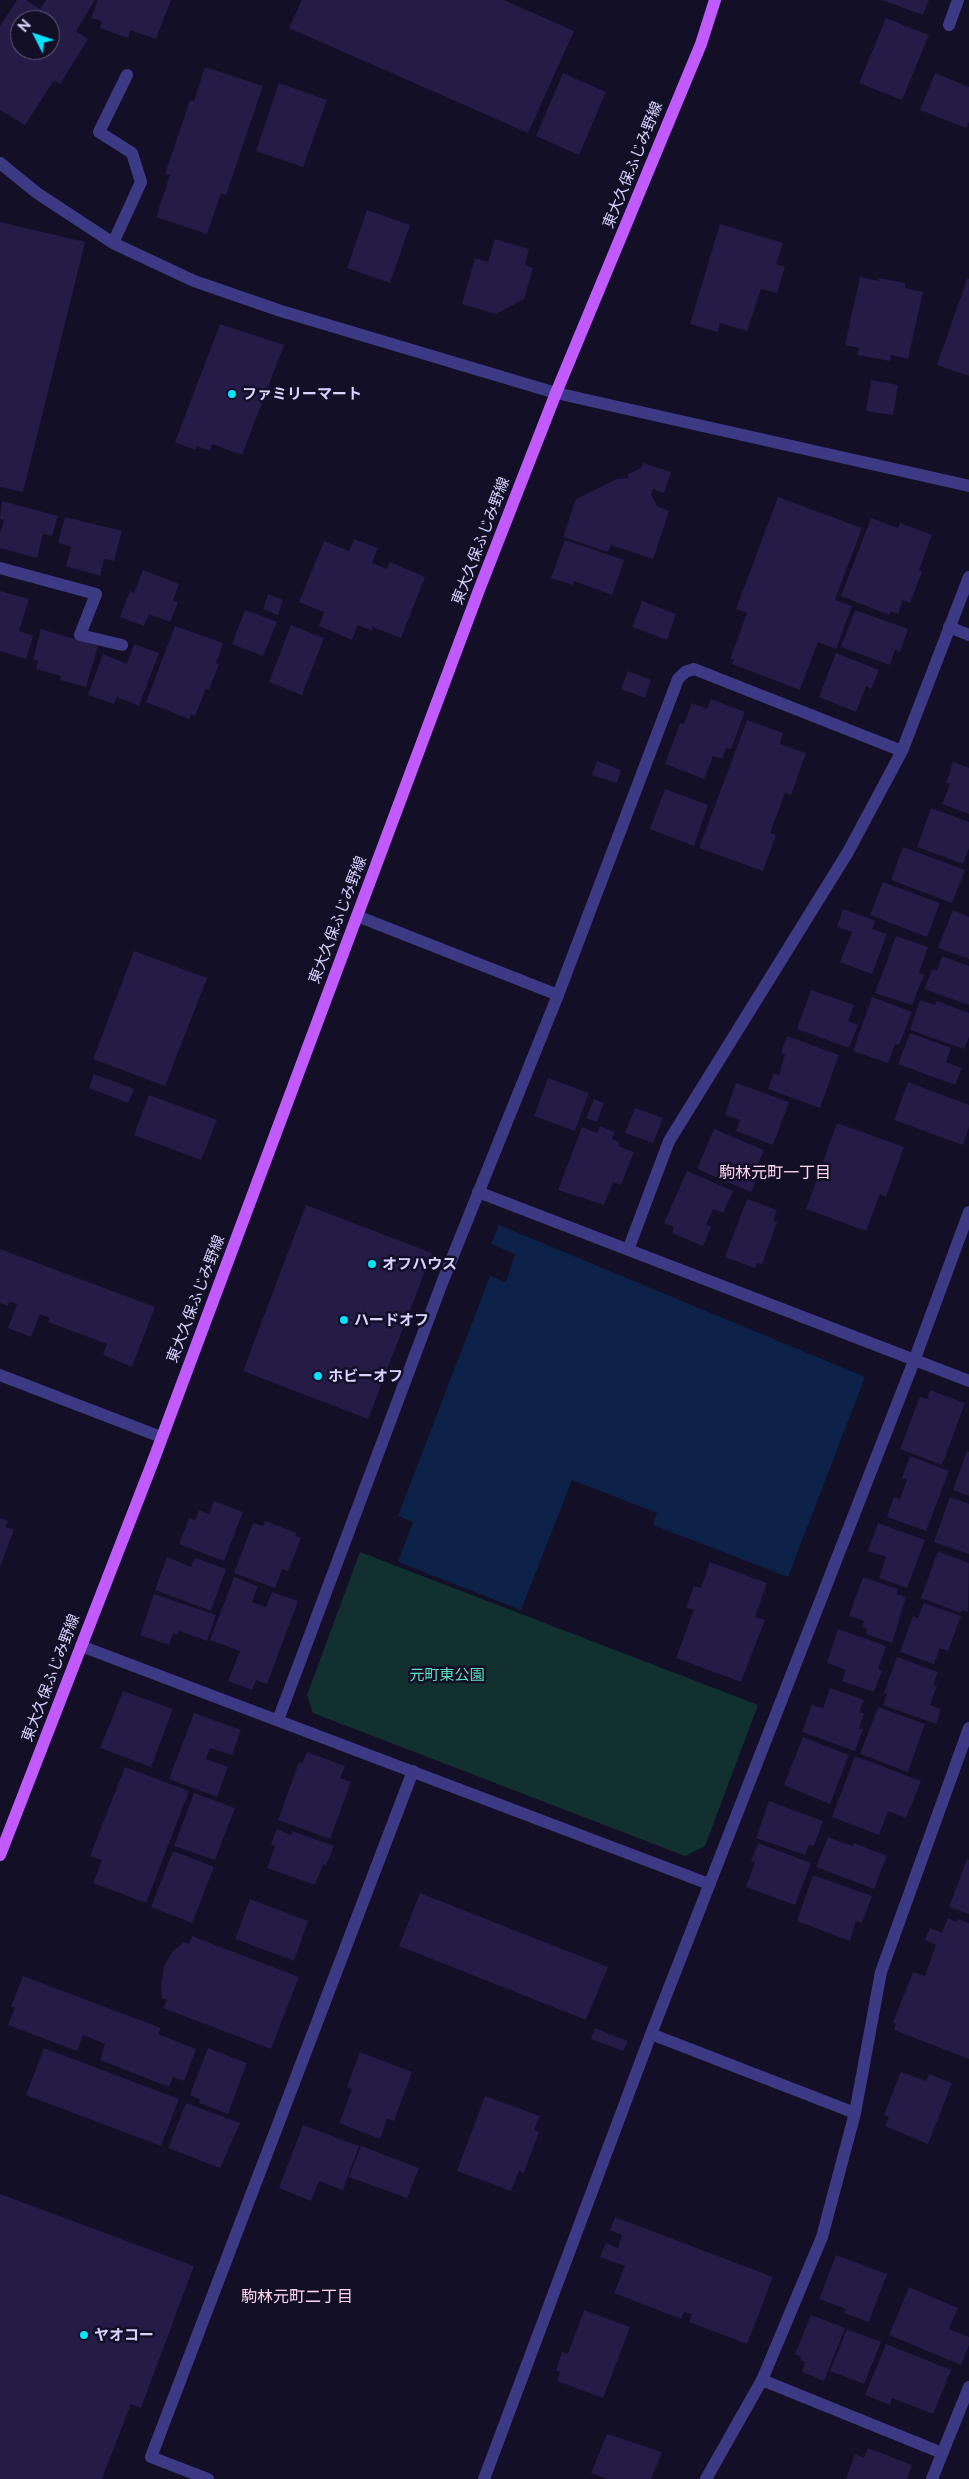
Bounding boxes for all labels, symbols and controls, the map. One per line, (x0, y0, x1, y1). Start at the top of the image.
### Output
north arrow (10, 10, 60, 60)
text: N (15, 17, 34, 35)
street label: 東大久保ふじみ野線 (599, 99, 667, 231)
place label: ファミリーマート (242, 385, 362, 403)
marker: ファミリーマート (226, 388, 238, 400)
street label: 東大久保ふじみ野線 (448, 475, 514, 607)
street label: 東大久保ふじみ野線 (305, 854, 371, 986)
district label: 駒林元町一丁目 (719, 1163, 831, 1183)
street label: 東大久保ふじみ野線 (163, 1233, 229, 1365)
place label: オフハウス (382, 1255, 457, 1273)
marker: オフハウス (366, 1258, 378, 1270)
place label: ハードオフ (354, 1311, 429, 1329)
marker: ハードオフ (338, 1314, 350, 1326)
place label: ホビーオフ (328, 1367, 403, 1385)
marker: ホビーオフ (312, 1370, 324, 1382)
street label: 東大久保ふじみ野線 (18, 1612, 84, 1744)
park label: 元町東公園 (410, 1666, 484, 1684)
district label: 駒林元町二丁目 (241, 2287, 353, 2307)
place label: ヤオコー (94, 2326, 154, 2344)
marker: ヤオコー (78, 2329, 90, 2341)

